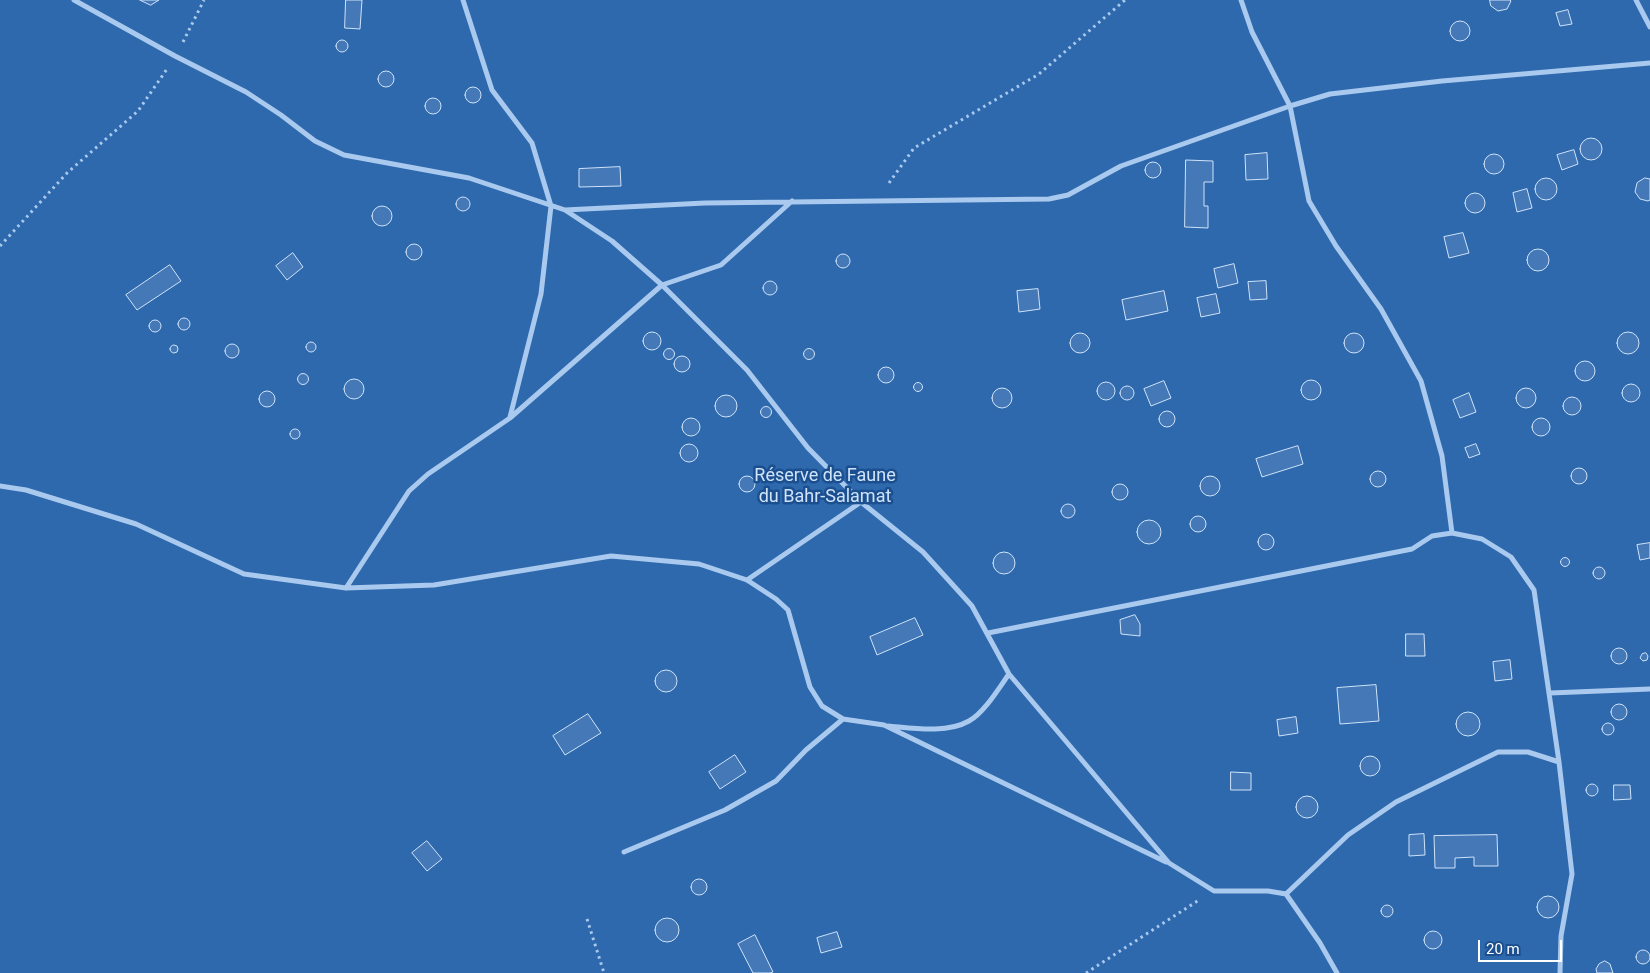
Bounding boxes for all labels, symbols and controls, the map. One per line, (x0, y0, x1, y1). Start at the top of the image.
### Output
park label: Réserve de Faune du Bahr-Salamat (754, 465, 896, 508)
scale bar (1480, 930, 1564, 962)
text: 20 m (1486, 940, 1520, 958)

